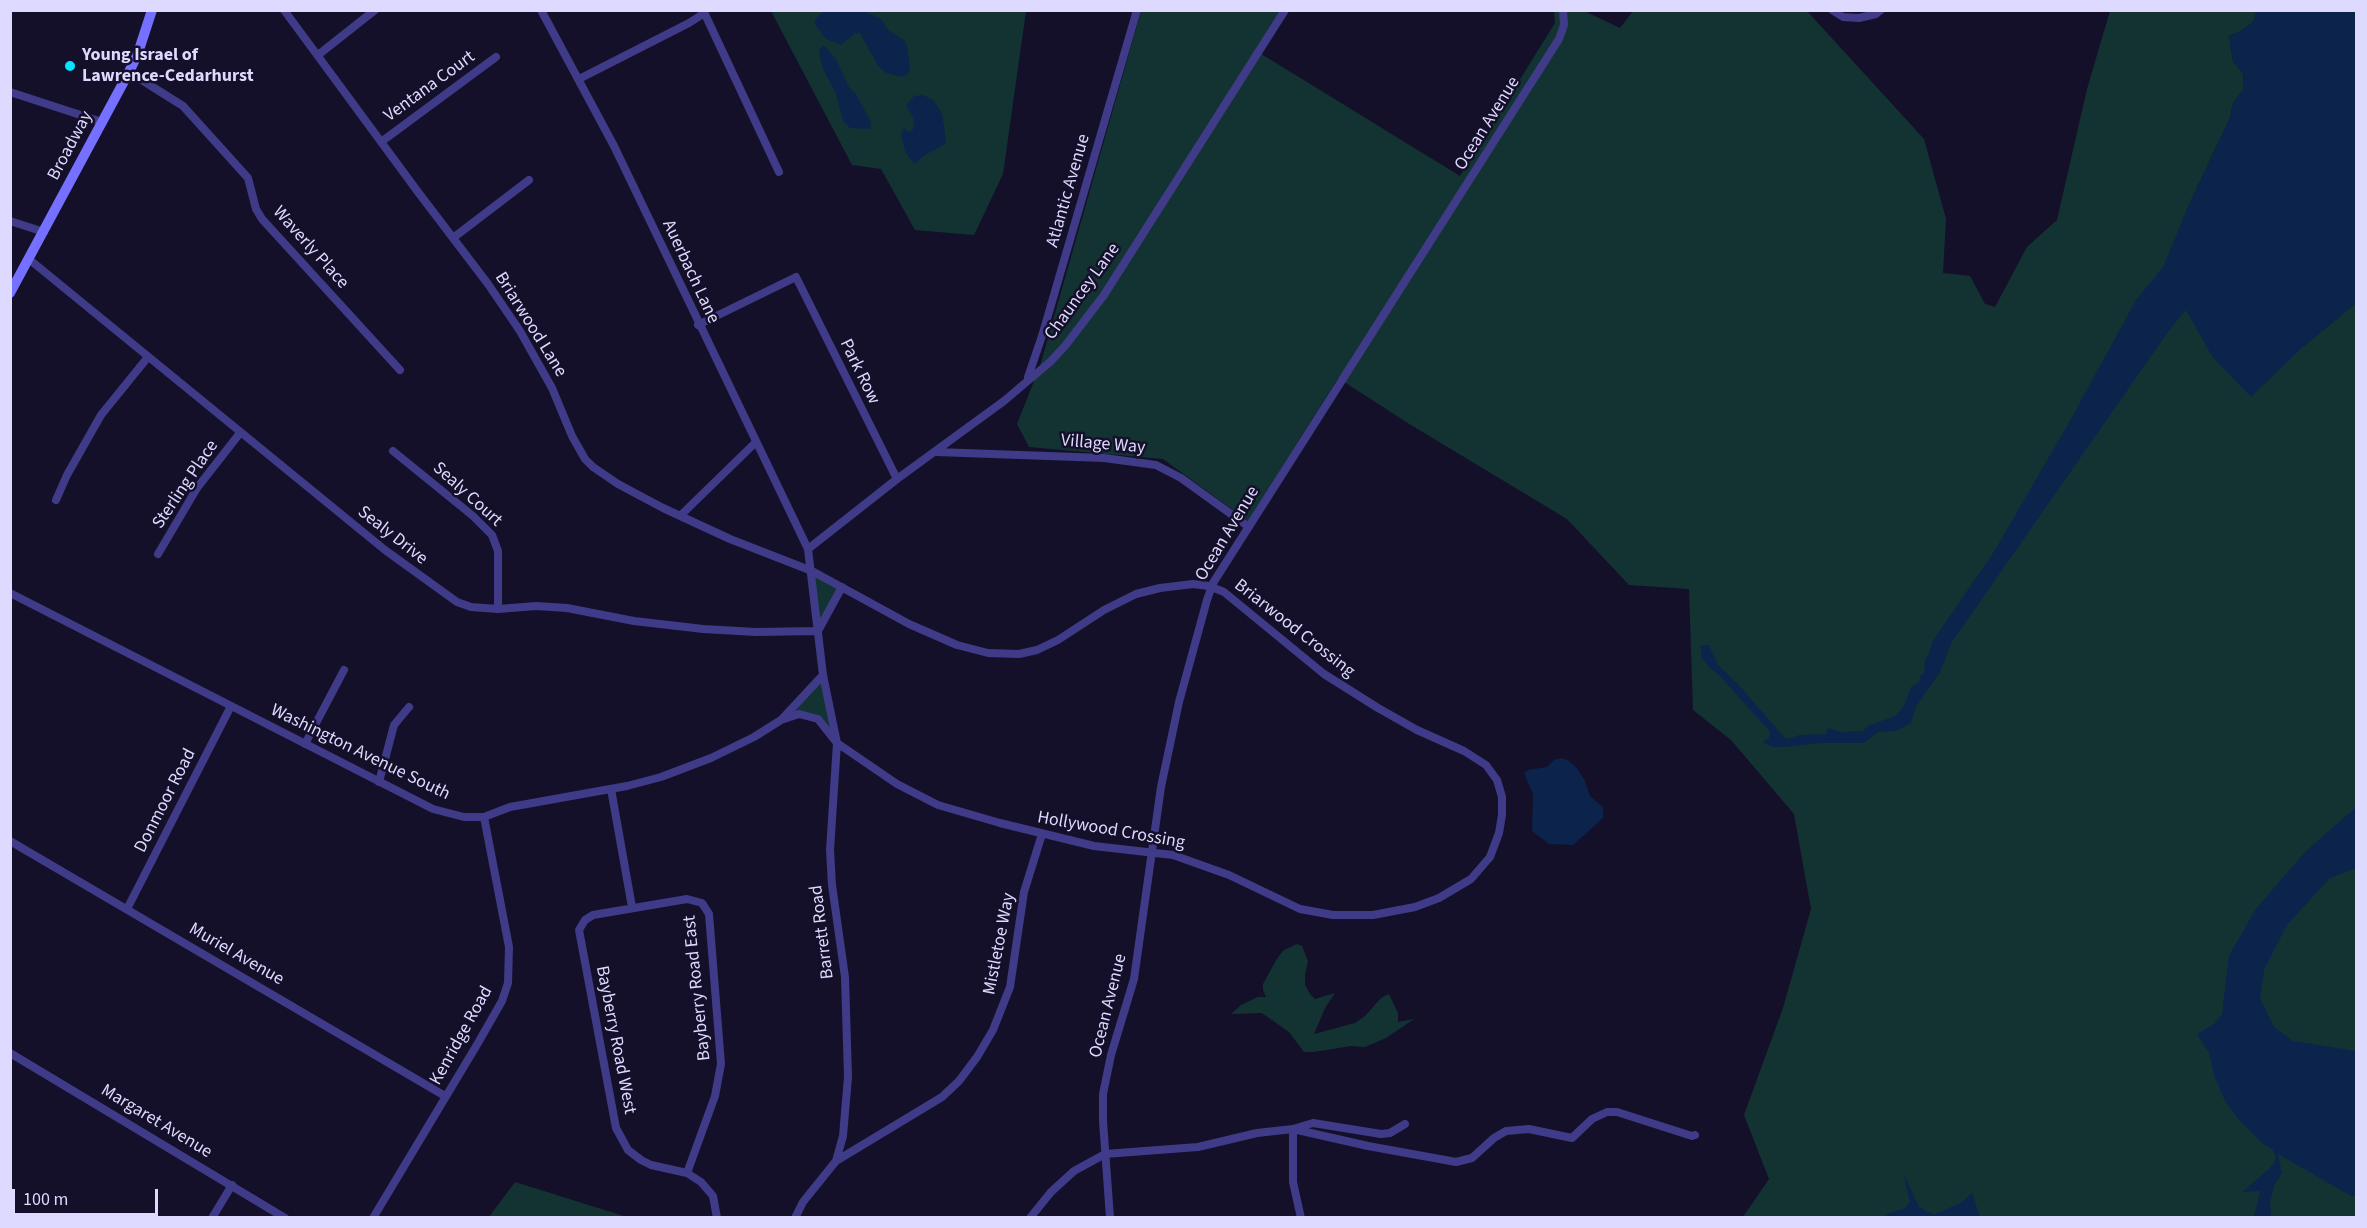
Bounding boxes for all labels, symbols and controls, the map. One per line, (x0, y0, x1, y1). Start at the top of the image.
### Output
place label: Young Israel of Lawrence-Cedarhurst (82, 45, 254, 88)
street label: Ventana Court (380, 47, 480, 127)
marker: Young Israel of Lawrence-Cedarhurst (63, 59, 77, 73)
street label: Ocean Avenue (1451, 73, 1525, 175)
street label: Broadway (44, 108, 98, 184)
street label: Atlantic Avenue (1043, 132, 1095, 250)
street label: Waverly Place (267, 202, 353, 294)
street label: Auerbach Lane (657, 217, 723, 327)
street label: Chauncey Lane (1041, 239, 1125, 345)
street label: Briarwood Lane (489, 269, 571, 381)
street label: Park Row (834, 336, 884, 408)
street label: Village Way (1060, 431, 1146, 459)
street label: Sterling Place (148, 437, 224, 533)
street label: Sealy Court (428, 458, 506, 532)
street label: Ocean Avenue (1191, 483, 1265, 585)
street label: Sealy Drive (353, 502, 431, 570)
street label: Briarwood Crossing (1229, 575, 1359, 683)
street label: Washington Avenue South (267, 700, 453, 806)
street label: Donmoor Road (131, 745, 201, 857)
street label: Hollywood Crossing (1035, 807, 1187, 855)
street label: Barrett Road (807, 884, 839, 980)
street label: Mistletoe Way (980, 891, 1020, 997)
street label: Bayberry Road East (680, 914, 716, 1062)
street label: Muriel Avenue (185, 919, 287, 991)
street label: Ocean Avenue (1086, 952, 1132, 1060)
street label: Bayberry Road West (590, 964, 640, 1116)
street label: Kenridge Road (426, 983, 498, 1089)
street label: Margaret Avenue (96, 1080, 216, 1164)
scale bar (15, 1177, 160, 1215)
text: 100 m (23, 1187, 68, 1212)

